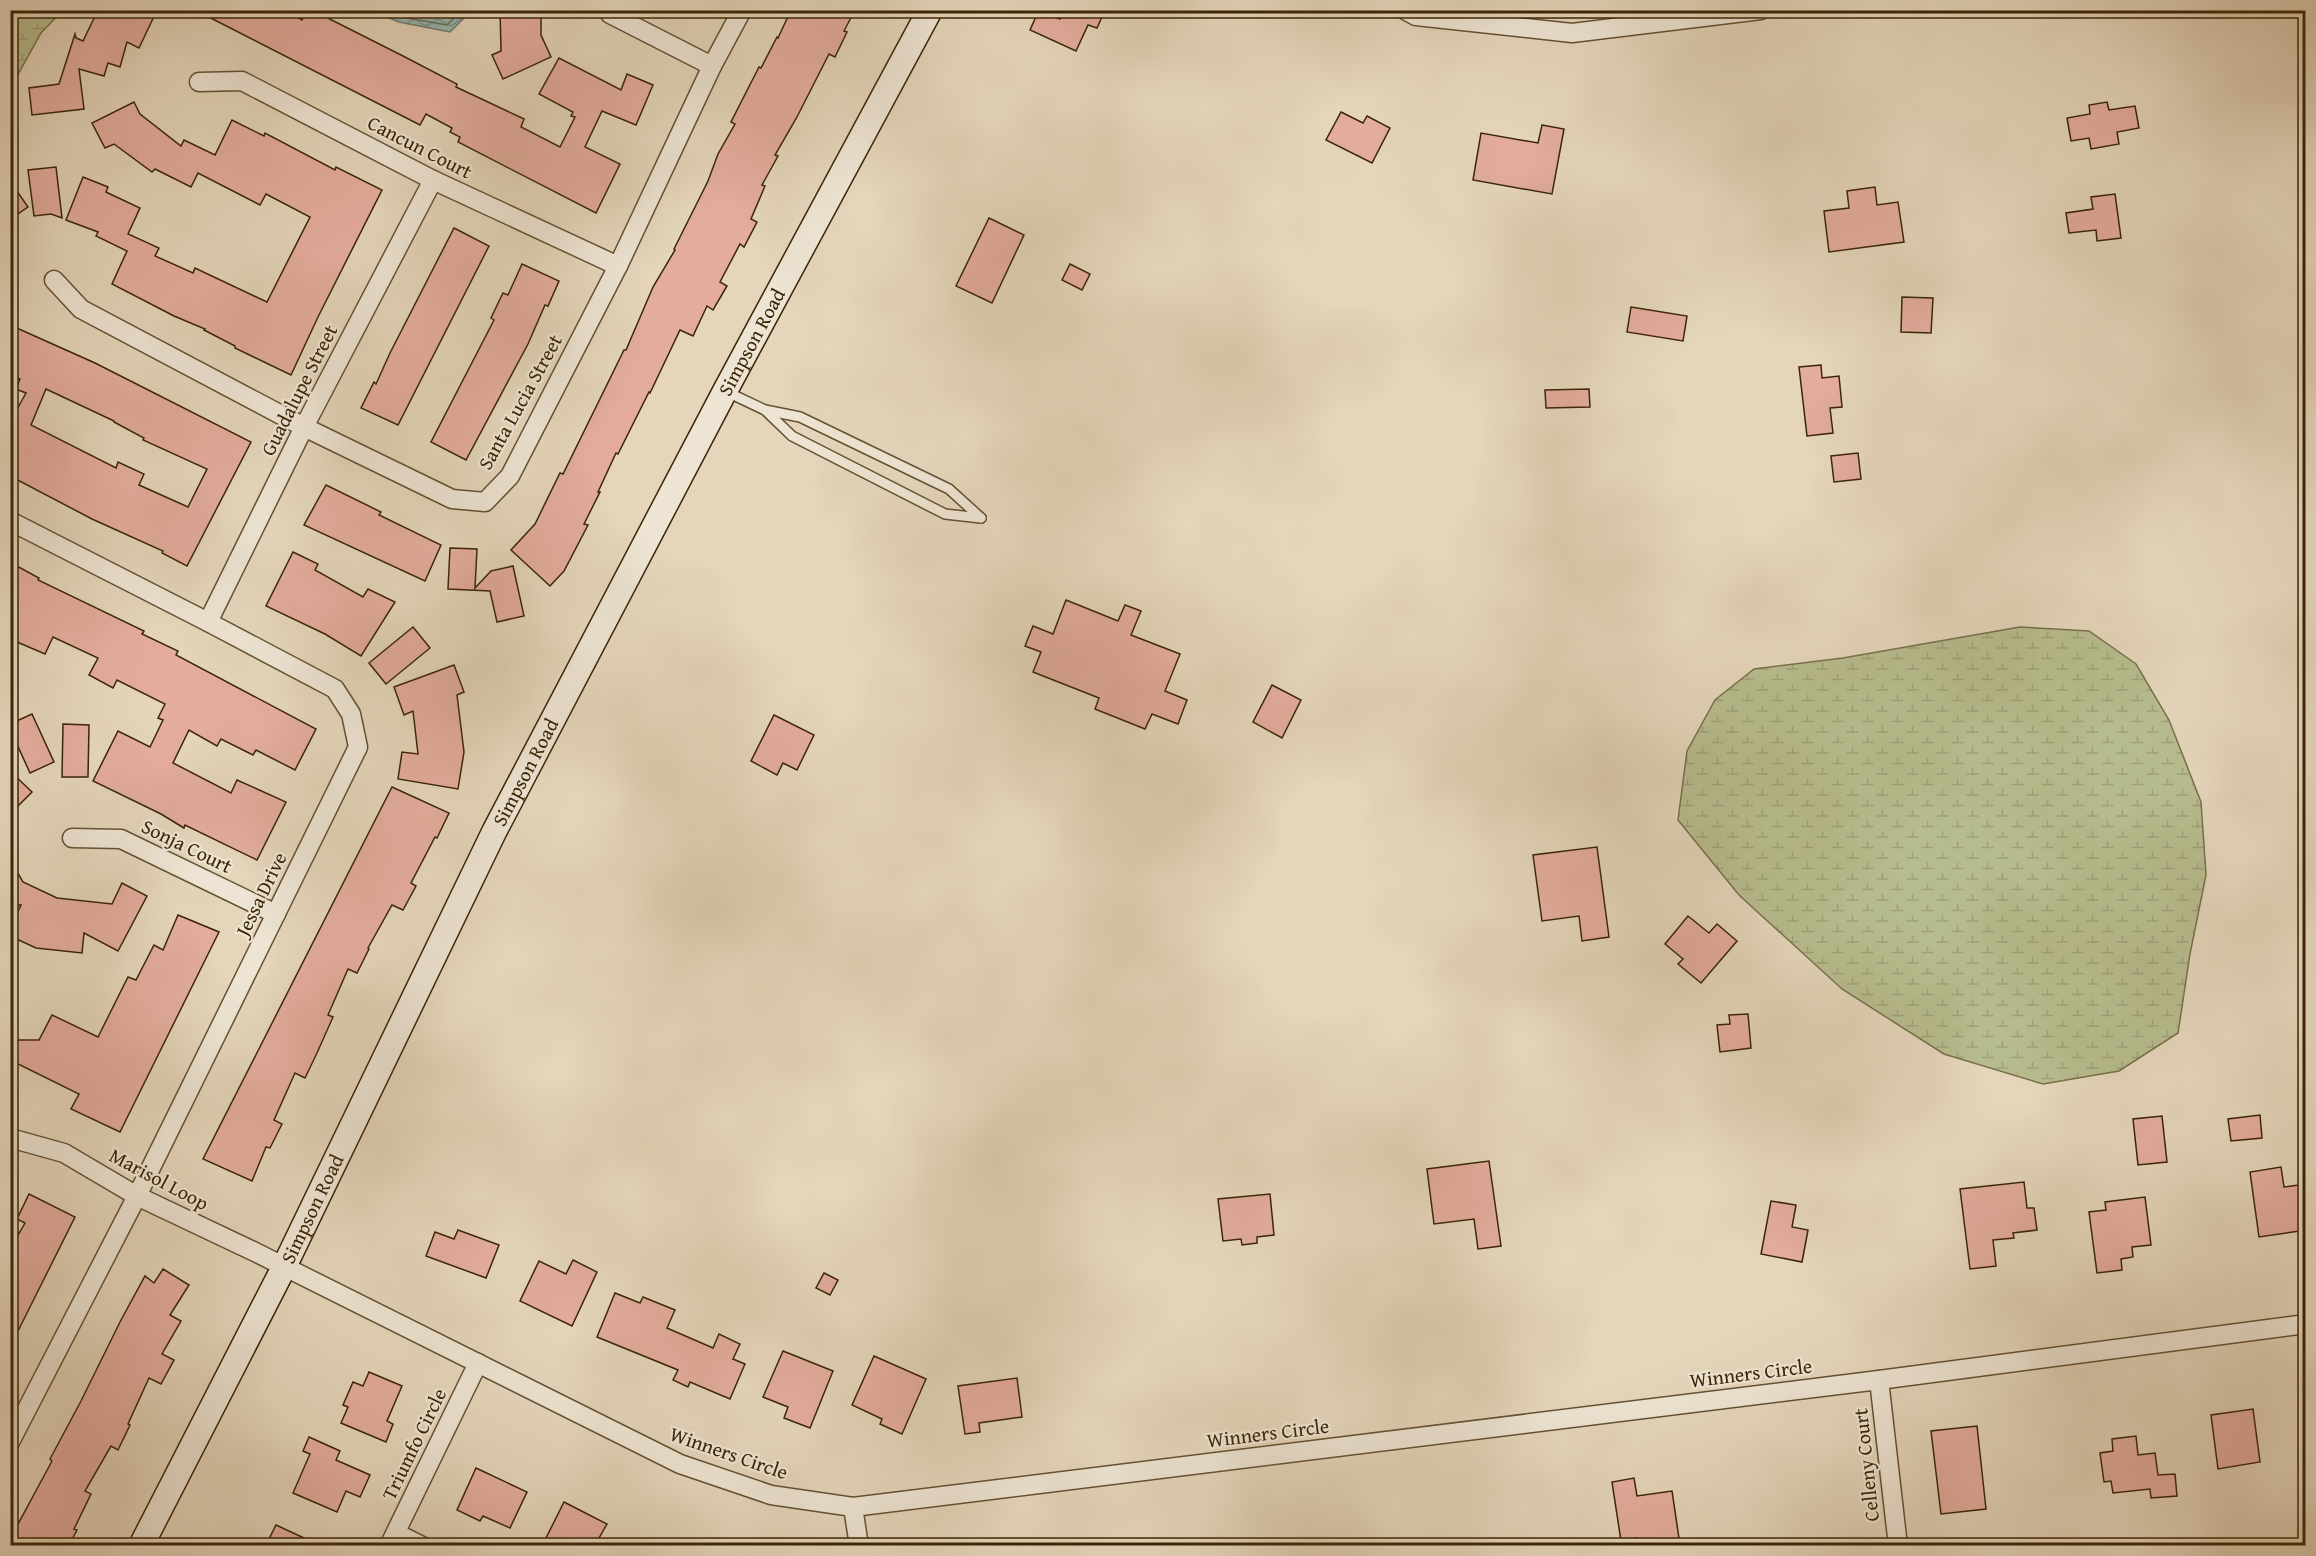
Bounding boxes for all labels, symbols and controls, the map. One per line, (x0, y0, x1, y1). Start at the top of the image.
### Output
street label: Cancun Court (363, 108, 478, 185)
street label: Simpson Road (710, 283, 792, 401)
street label: Guadalupe Street (253, 319, 344, 460)
street label: Santa Lucia Street (470, 329, 569, 475)
street label: Simpson Road (485, 713, 565, 831)
street label: Sonja Court (137, 811, 237, 880)
street label: Jessa Drive (226, 847, 293, 943)
street label: Marisol Loop (104, 1140, 214, 1217)
street label: Simpson Road (273, 1149, 350, 1268)
street label: Winners Circle (1688, 1351, 1814, 1394)
street label: Triumfo Circle (374, 1383, 453, 1505)
street label: Celleny Court (1845, 1407, 1886, 1523)
street label: Winners Circle (1205, 1411, 1331, 1454)
street label: Winners Circle (666, 1419, 792, 1486)

